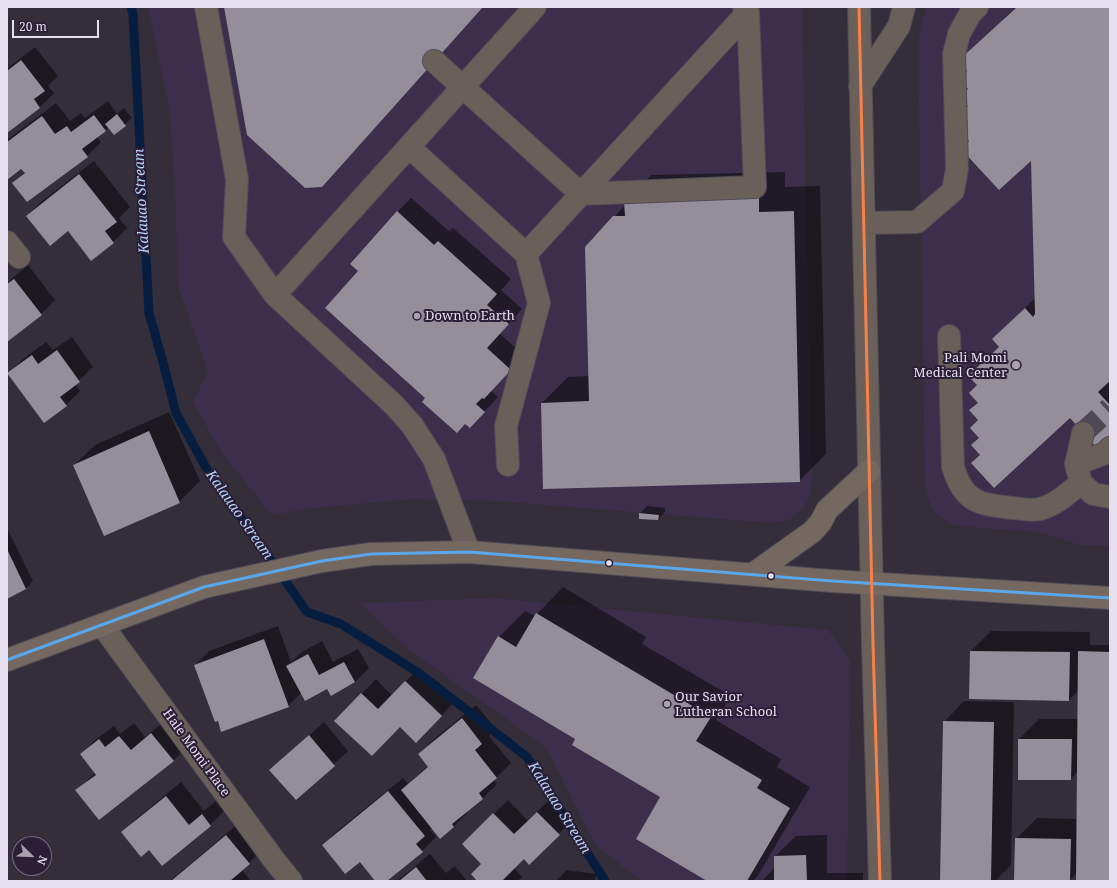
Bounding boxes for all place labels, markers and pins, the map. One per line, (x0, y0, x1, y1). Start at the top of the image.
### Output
place label: Down to Earth (425, 308, 515, 324)
marker: Down to Earth (412, 311, 422, 321)
place label: Pali Momi Medical Center (914, 350, 1007, 381)
marker: Pali Momi Medical Center (1010, 359, 1022, 371)
unlabelled marker (604, 558, 614, 568)
unlabelled marker (766, 571, 776, 581)
place label: Our Savior Lutheran School (675, 689, 777, 720)
marker: Our Savior Lutheran School (662, 699, 672, 709)

